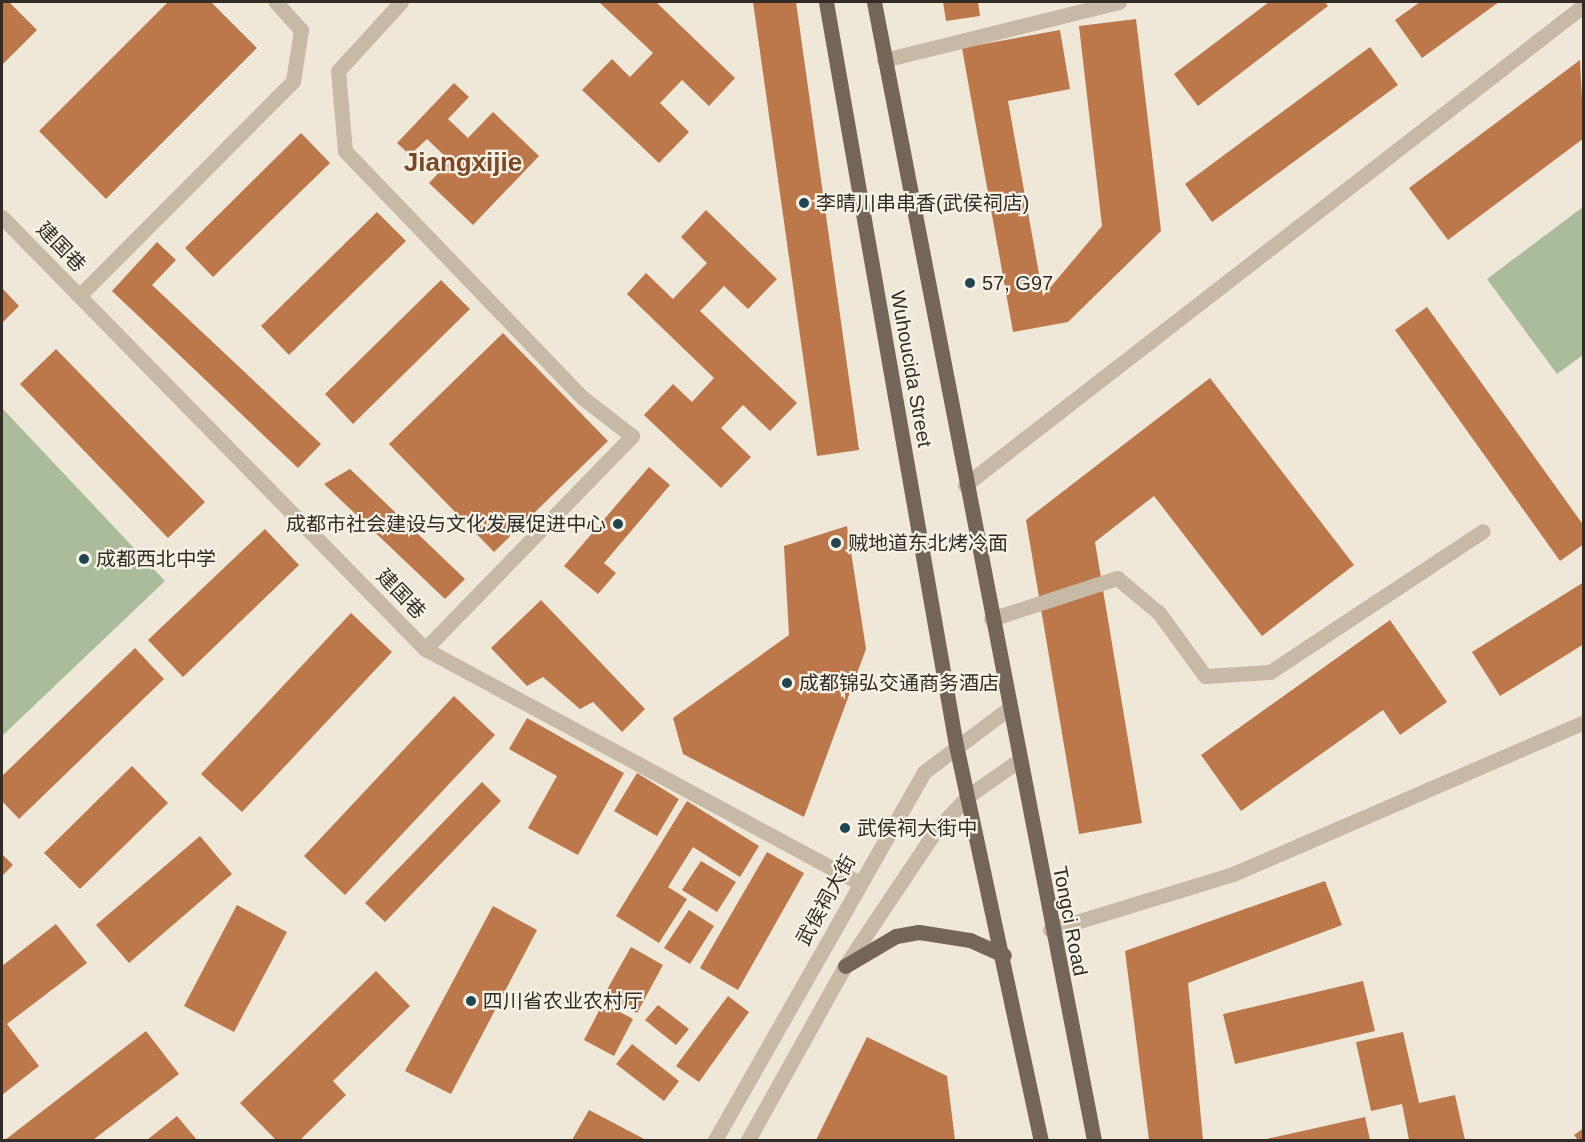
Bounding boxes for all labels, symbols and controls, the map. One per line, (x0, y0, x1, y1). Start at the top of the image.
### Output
district label: Jiangxijie (404, 147, 522, 179)
place label: 李晴川串串香(武侯祠店) (816, 191, 1029, 215)
marker: 李晴川串串香(武侯祠店) (797, 196, 811, 210)
street label: 建国巷 (32, 217, 90, 277)
place label: 57, G97 (982, 271, 1053, 295)
marker: 57, G97 (963, 276, 977, 290)
street label: Wuhoucida Street (885, 289, 937, 449)
place label: 成都市社会建设与文化发展促进中心 (286, 512, 606, 536)
marker: 成都市社会建设与文化发展促进中心 (611, 517, 625, 531)
place label: 贼地道东北烤冷面 (848, 531, 1008, 555)
marker: 贼地道东北烤冷面 (829, 536, 843, 550)
place label: 成都西北中学 (96, 547, 216, 571)
marker: 成都西北中学 (77, 552, 91, 566)
street label: 建国巷 (372, 564, 430, 624)
place label: 成都锦弘交通商务酒店 (799, 671, 999, 695)
marker: 成都锦弘交通商务酒店 (780, 676, 794, 690)
place label: 武侯祠大街中 (857, 816, 977, 840)
marker: 武侯祠大街中 (838, 821, 852, 835)
street label: 武侯祠大街 (791, 850, 861, 950)
street label: Tongci Road (1048, 864, 1092, 978)
place label: 四川省农业农村厅 (483, 989, 643, 1013)
marker: 四川省农业农村厅 (464, 994, 478, 1008)

